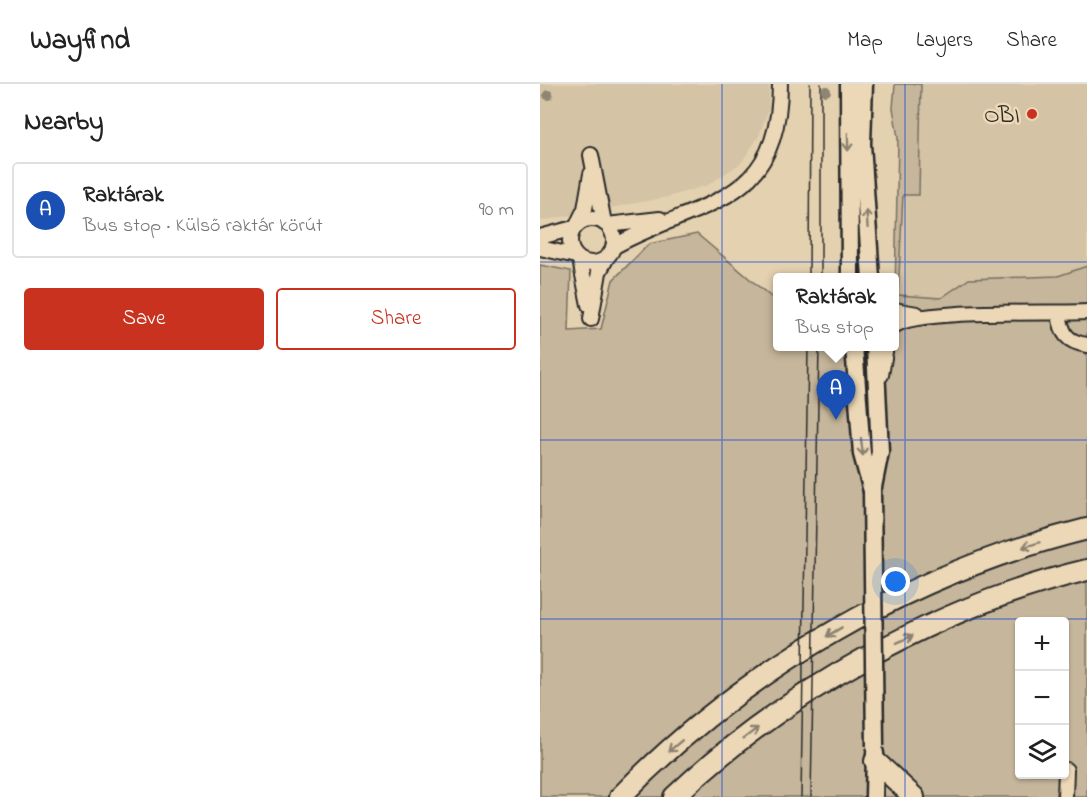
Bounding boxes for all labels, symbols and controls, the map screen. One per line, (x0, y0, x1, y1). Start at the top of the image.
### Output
text: Wayfind (30, 21, 130, 62)
text: Map (847, 26, 883, 56)
text: Layers (916, 26, 973, 56)
text: Share (1006, 26, 1057, 56)
place label: OBI (984, 99, 1020, 134)
text: Nearby (24, 104, 103, 142)
marker: OBI (1025, 107, 1039, 121)
one-way arrow (842, 132, 854, 152)
text: Raktárak (83, 180, 164, 212)
text: A (39, 196, 52, 225)
text: 90 m (479, 196, 514, 225)
one-way arrow (861, 210, 872, 230)
text: Bus stop · Külső raktár körút (83, 212, 323, 241)
popup (773, 273, 899, 351)
text: Raktárak (796, 282, 876, 314)
button: Save (24, 288, 264, 350)
button: Share (276, 288, 516, 350)
text: Bus stop (796, 314, 874, 343)
pin: A (816, 370, 856, 420)
one-way arrow (857, 436, 868, 456)
one-way arrow (1022, 540, 1041, 551)
your location (881, 567, 910, 596)
map controls (1015, 617, 1069, 779)
button: + (1015, 617, 1069, 671)
one-way arrow (826, 627, 843, 639)
one-way arrow (895, 632, 913, 644)
button: − (1015, 671, 1069, 725)
button: layers (1015, 725, 1069, 779)
one-way arrow (743, 727, 759, 740)
one-way arrow (667, 739, 683, 752)

